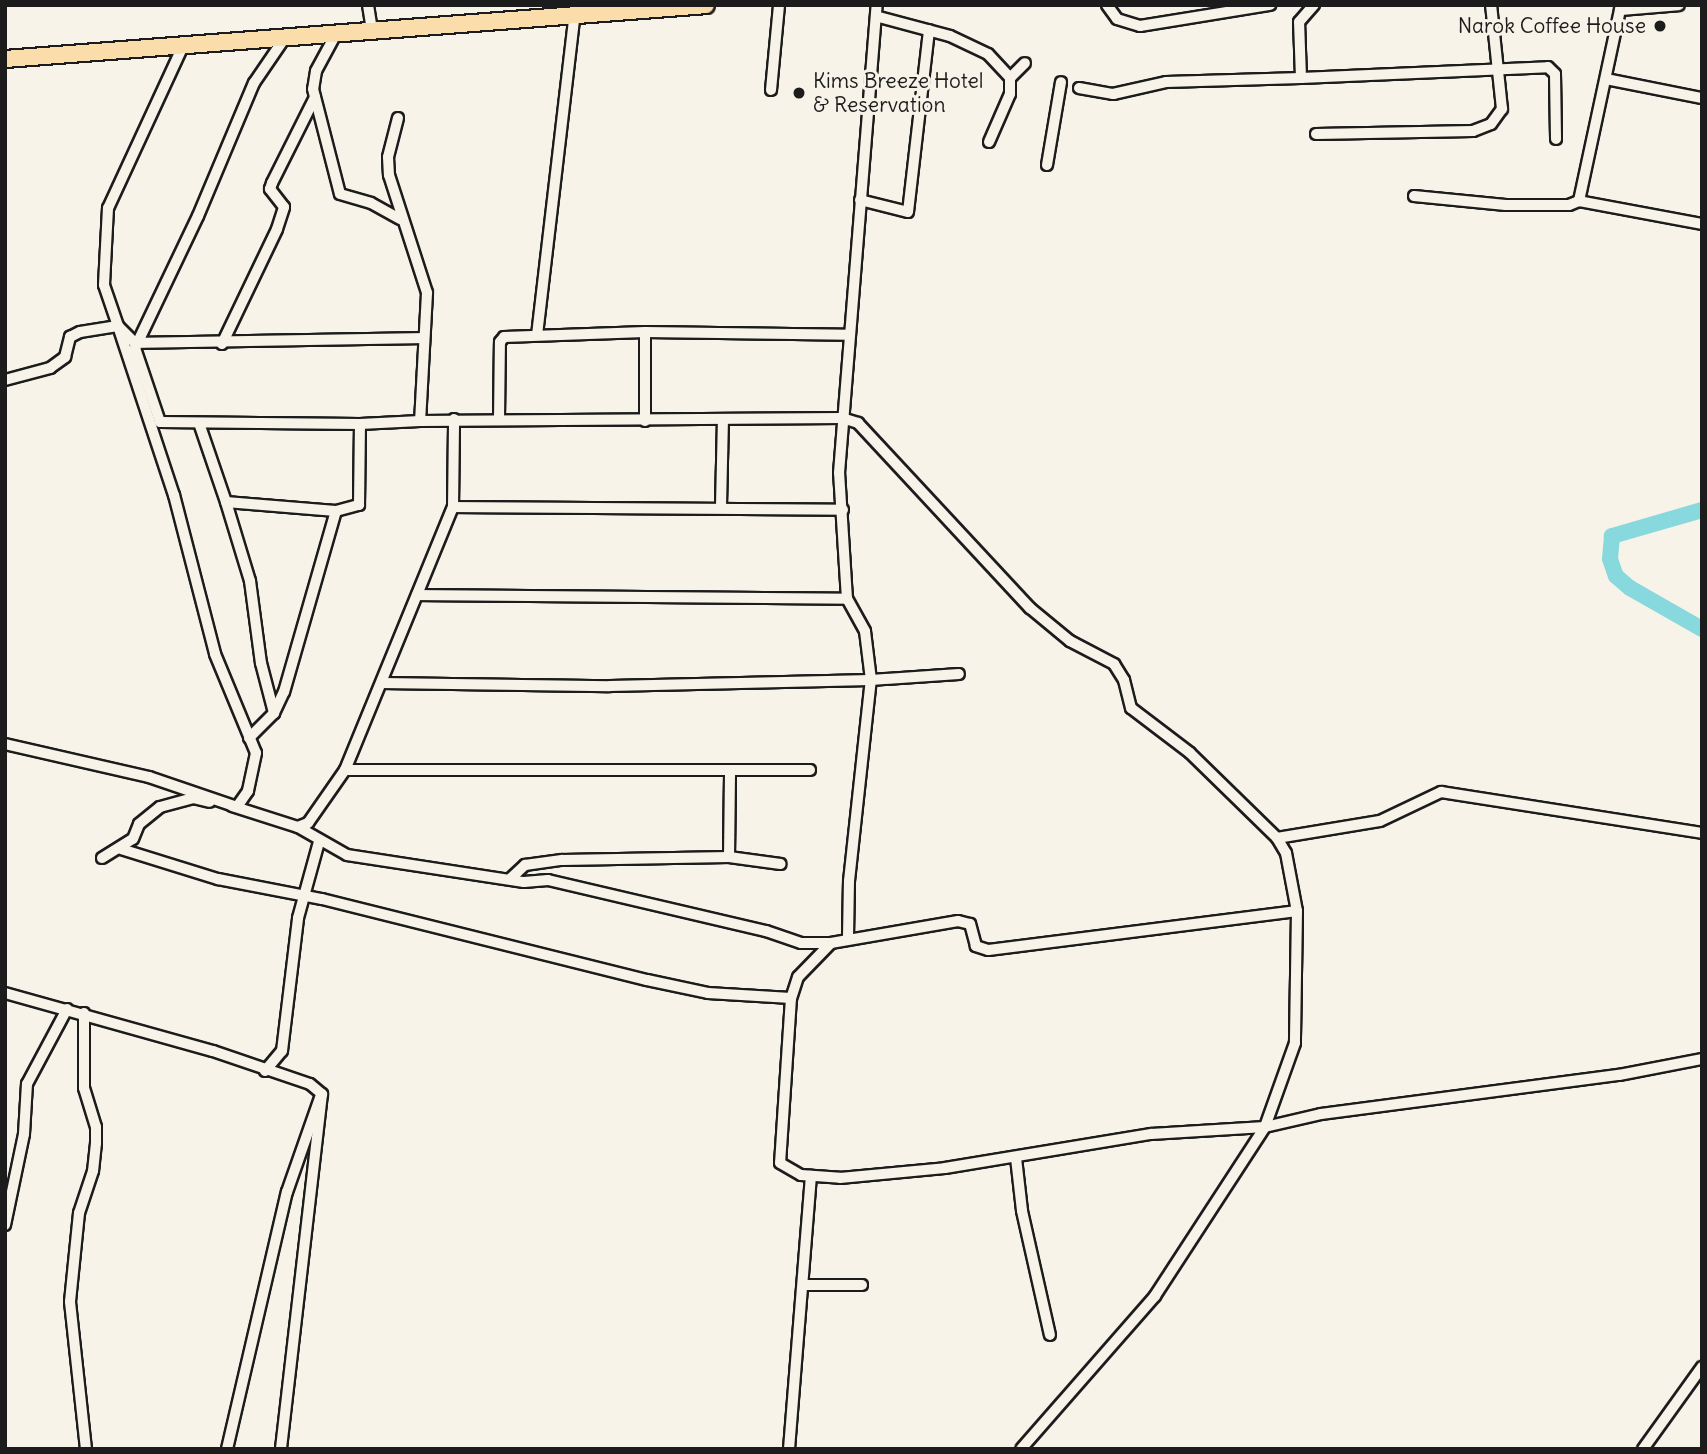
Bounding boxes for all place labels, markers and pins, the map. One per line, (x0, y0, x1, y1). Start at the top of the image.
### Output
place label: Narok Coffee House (1458, 13, 1646, 39)
marker: Narok Coffee House (1652, 18, 1668, 34)
place label: Kims Breeze Hotel & Reservation (813, 68, 984, 118)
marker: Kims Breeze Hotel & Reservation (791, 85, 807, 101)

